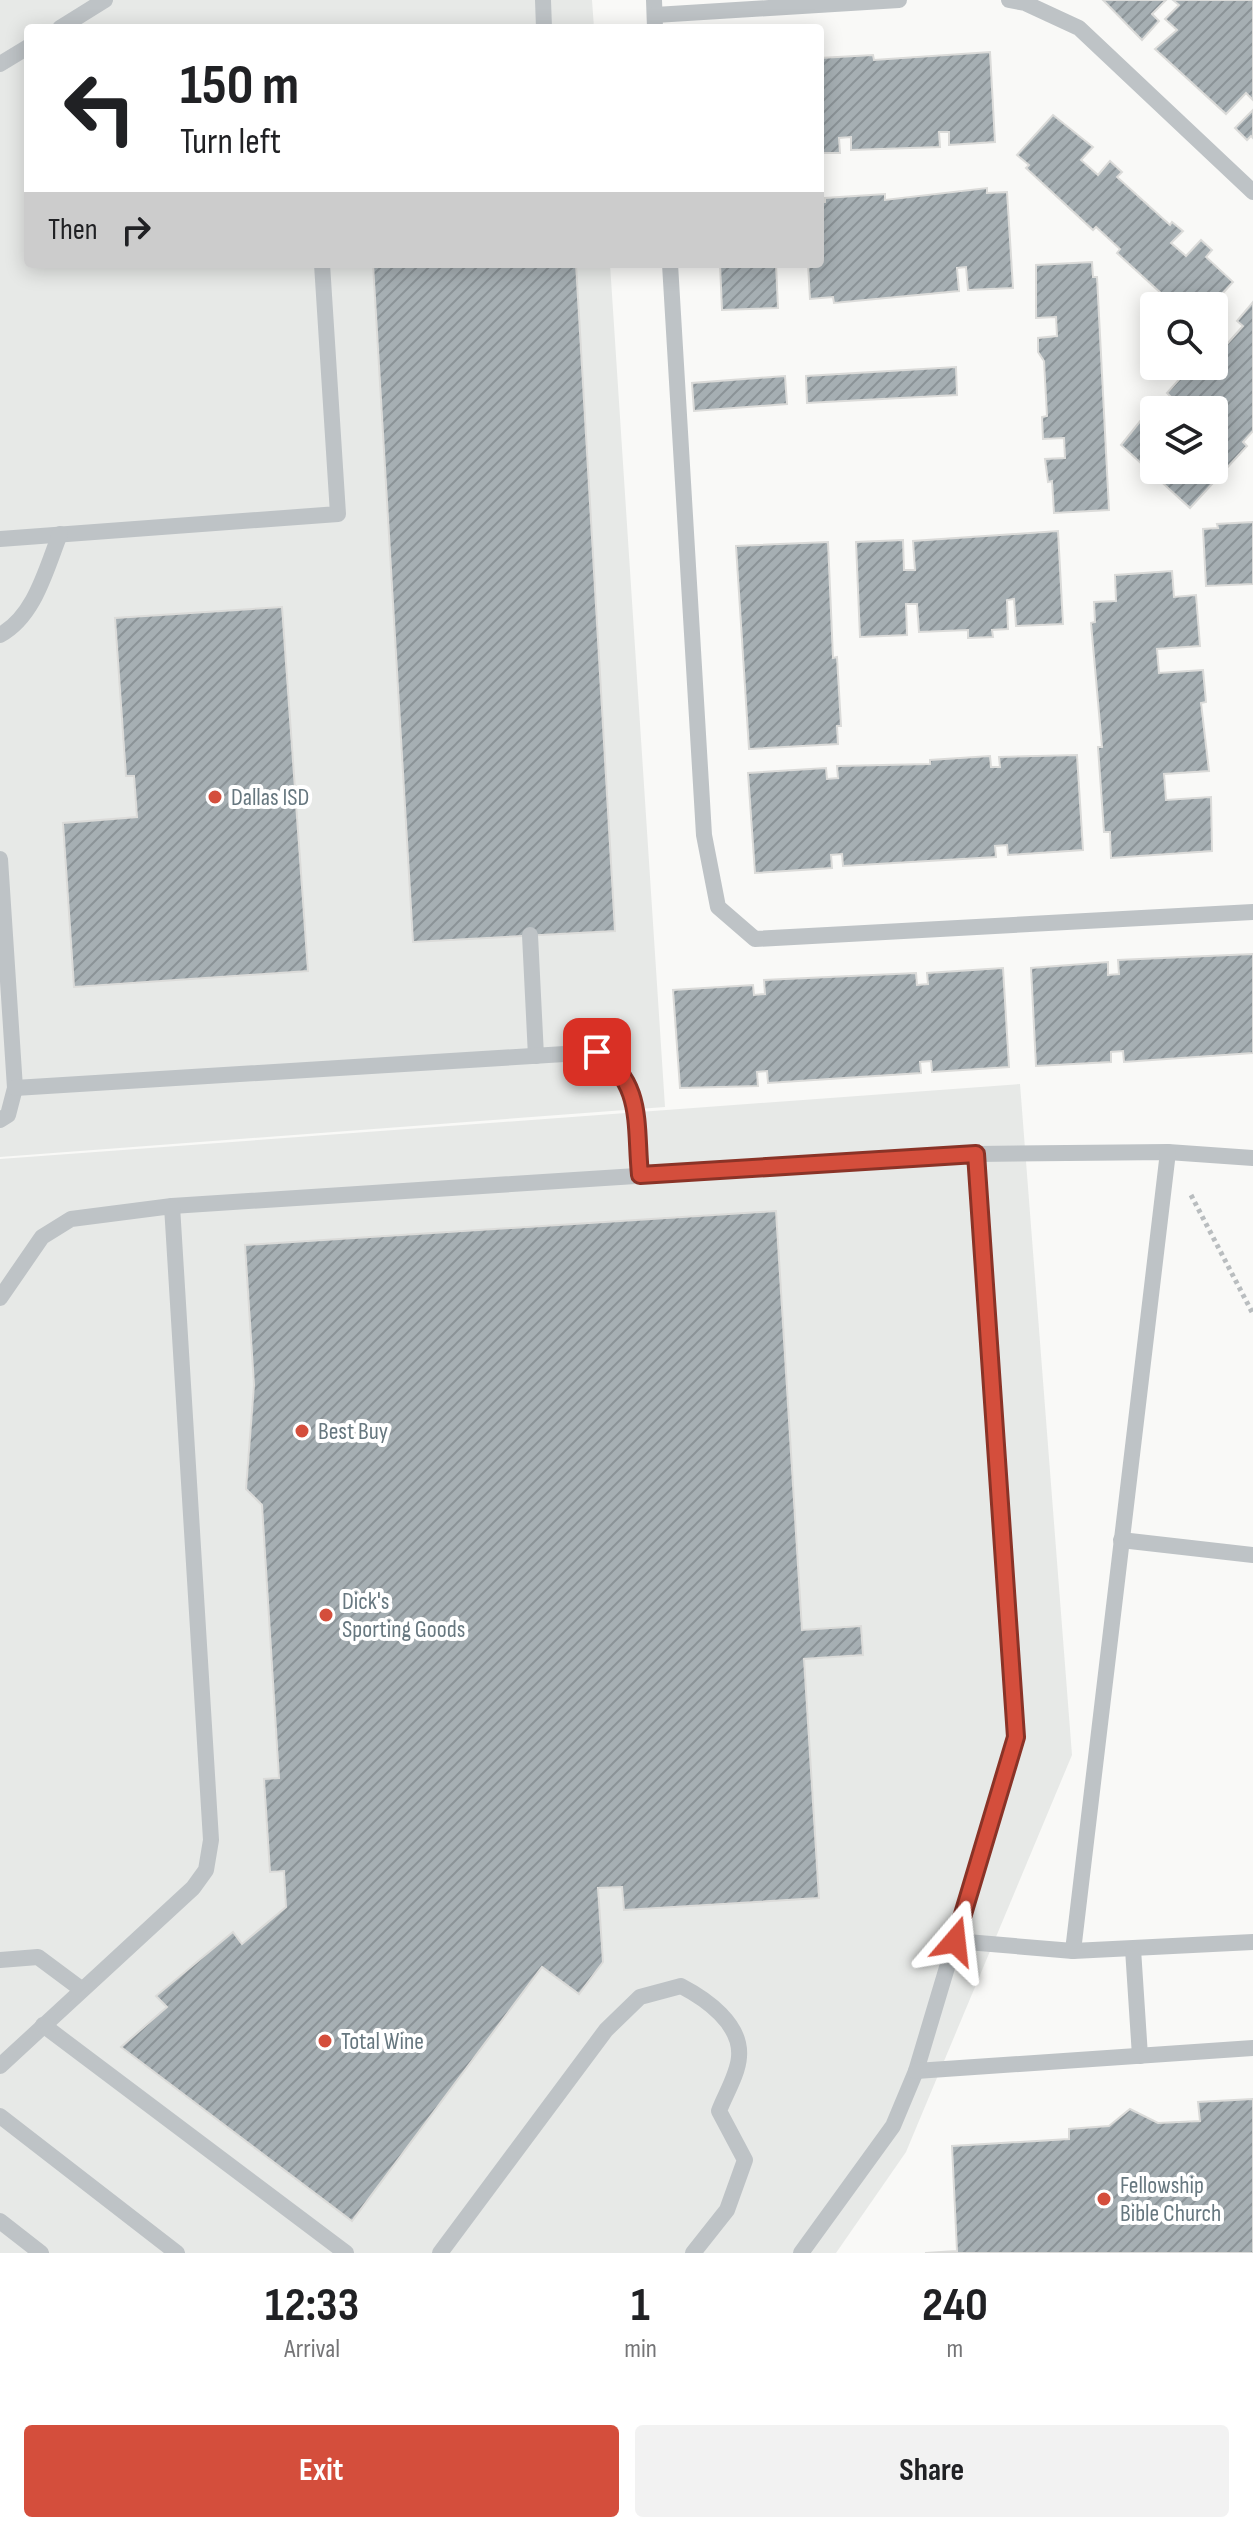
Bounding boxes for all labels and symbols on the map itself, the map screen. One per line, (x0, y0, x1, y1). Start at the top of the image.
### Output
place label: Dallas ISD (231, 783, 309, 812)
marker: Dallas ISD (206, 788, 224, 806)
pin (563, 1018, 631, 1086)
place label: Best Buy (318, 1417, 388, 1446)
marker: Best Buy (293, 1422, 311, 1440)
place label: Dick's Sporting Goods (342, 1587, 465, 1644)
marker: Dick's Sporting Goods (317, 1606, 335, 1624)
position arrow (913, 1899, 997, 1983)
place label: Total Wine (341, 2027, 424, 2056)
marker: Total Wine (316, 2032, 334, 2050)
place label: Fellowship Bible Church (1120, 2171, 1221, 2228)
marker: Fellowship Bible Church (1095, 2190, 1113, 2208)

